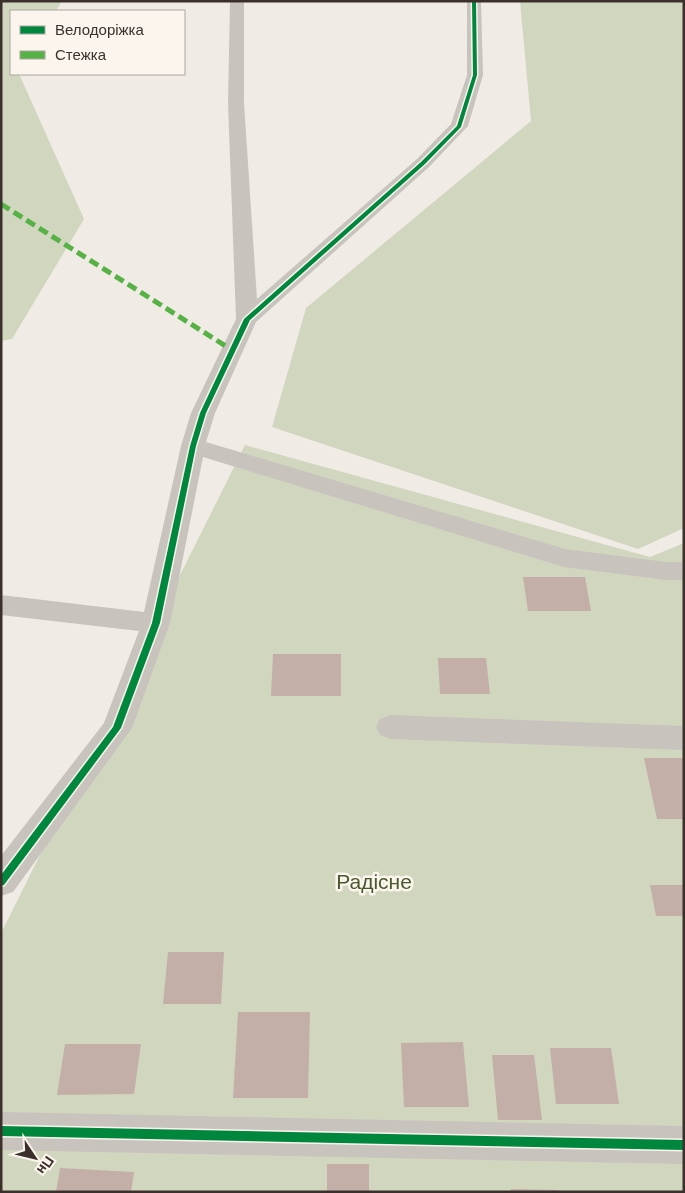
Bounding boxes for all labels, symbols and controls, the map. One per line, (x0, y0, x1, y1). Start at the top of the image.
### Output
legend (10, 10, 185, 75)
text: Велодоріжка (55, 21, 144, 38)
text: Стежка (55, 46, 107, 63)
park label: Радісне (336, 870, 412, 893)
north arrow (10, 1133, 60, 1183)
text: Пн (34, 1153, 58, 1178)

